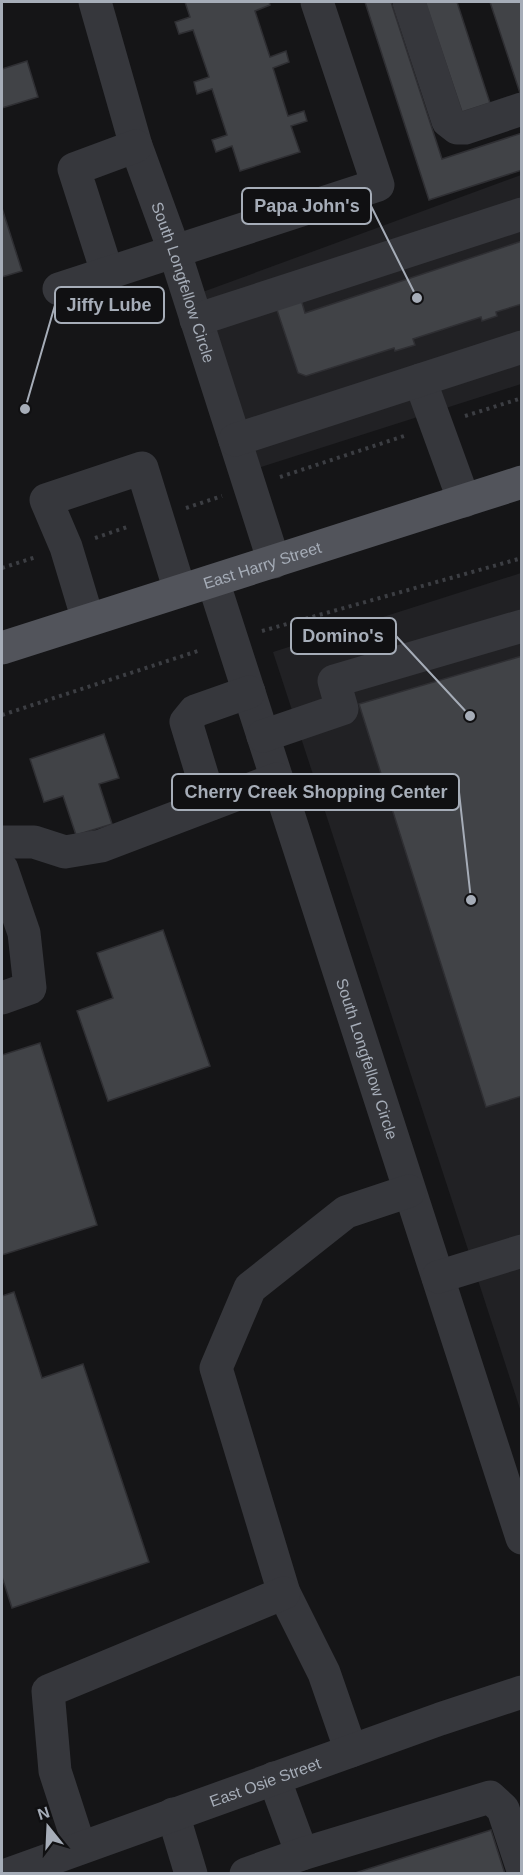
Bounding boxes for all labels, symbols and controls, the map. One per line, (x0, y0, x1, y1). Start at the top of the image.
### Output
callout: Papa John's (242, 188, 371, 224)
text: Papa John's (254, 196, 360, 216)
street label: South Longfellow Circle (149, 200, 218, 365)
callout: Jiffy Lube (55, 287, 164, 323)
text: Jiffy Lube (66, 295, 152, 315)
street label: East Harry Street (201, 538, 324, 592)
callout: Domino's (291, 618, 396, 654)
text: Domino's (302, 626, 384, 646)
callout: Cherry Creek Shopping Center (172, 774, 459, 810)
text: Cherry Creek Shopping Center (184, 782, 448, 802)
street label: South Longfellow Circle (333, 976, 401, 1141)
street label: East Osie Street (207, 1754, 323, 1810)
north arrow (18, 1797, 78, 1857)
text: N (35, 1803, 52, 1823)

